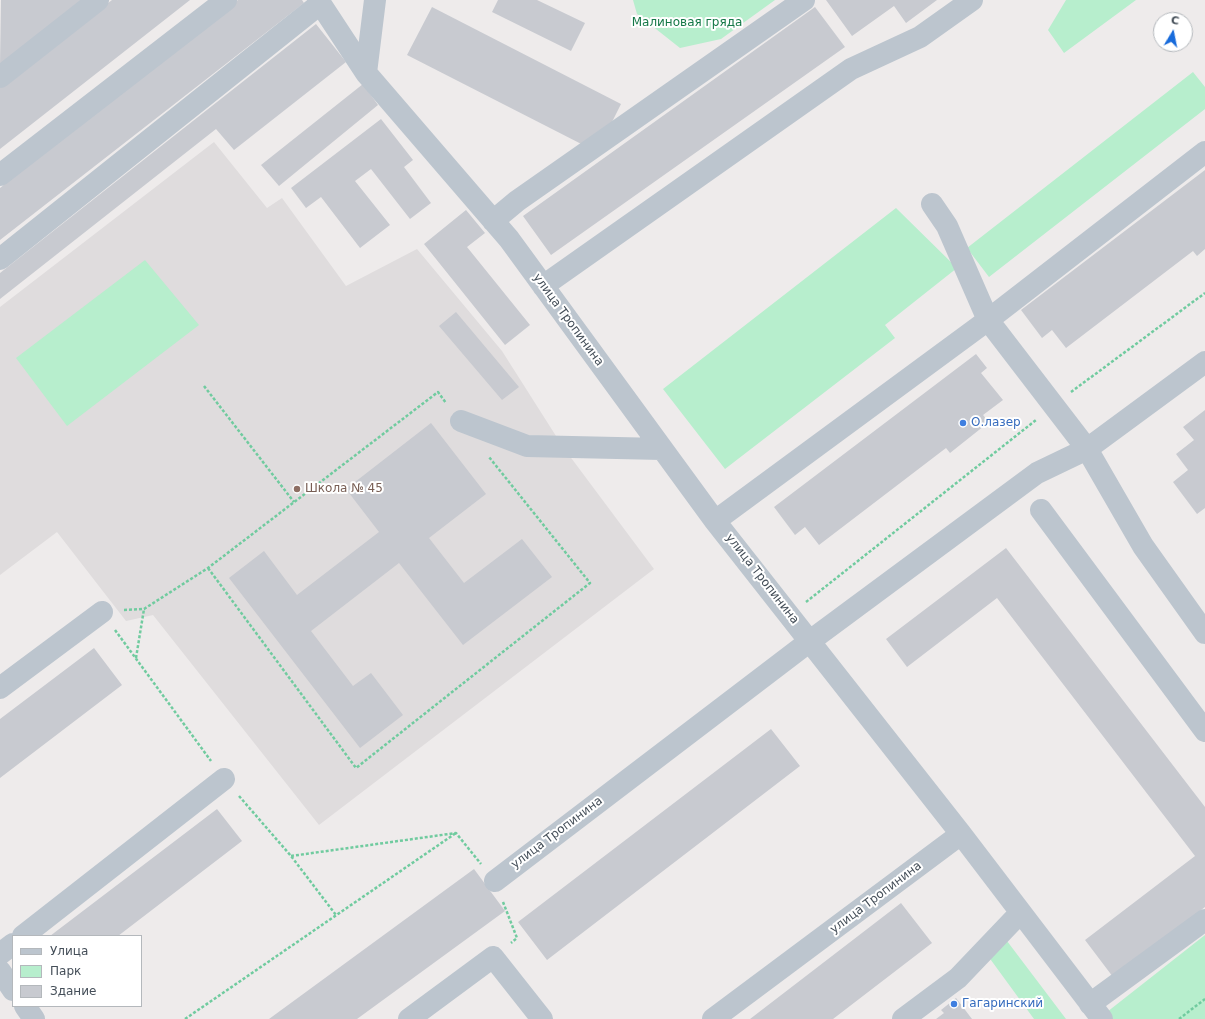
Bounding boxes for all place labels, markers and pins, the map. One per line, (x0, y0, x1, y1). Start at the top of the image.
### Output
place label: О.лазер (971, 416, 1021, 430)
marker: О.лазер (958, 418, 968, 428)
place label: Школа № 45 (305, 482, 383, 496)
marker: Школа № 45 (292, 484, 302, 494)
place label: Гагаринский (962, 997, 1043, 1011)
marker: Гагаринский (949, 999, 959, 1009)

